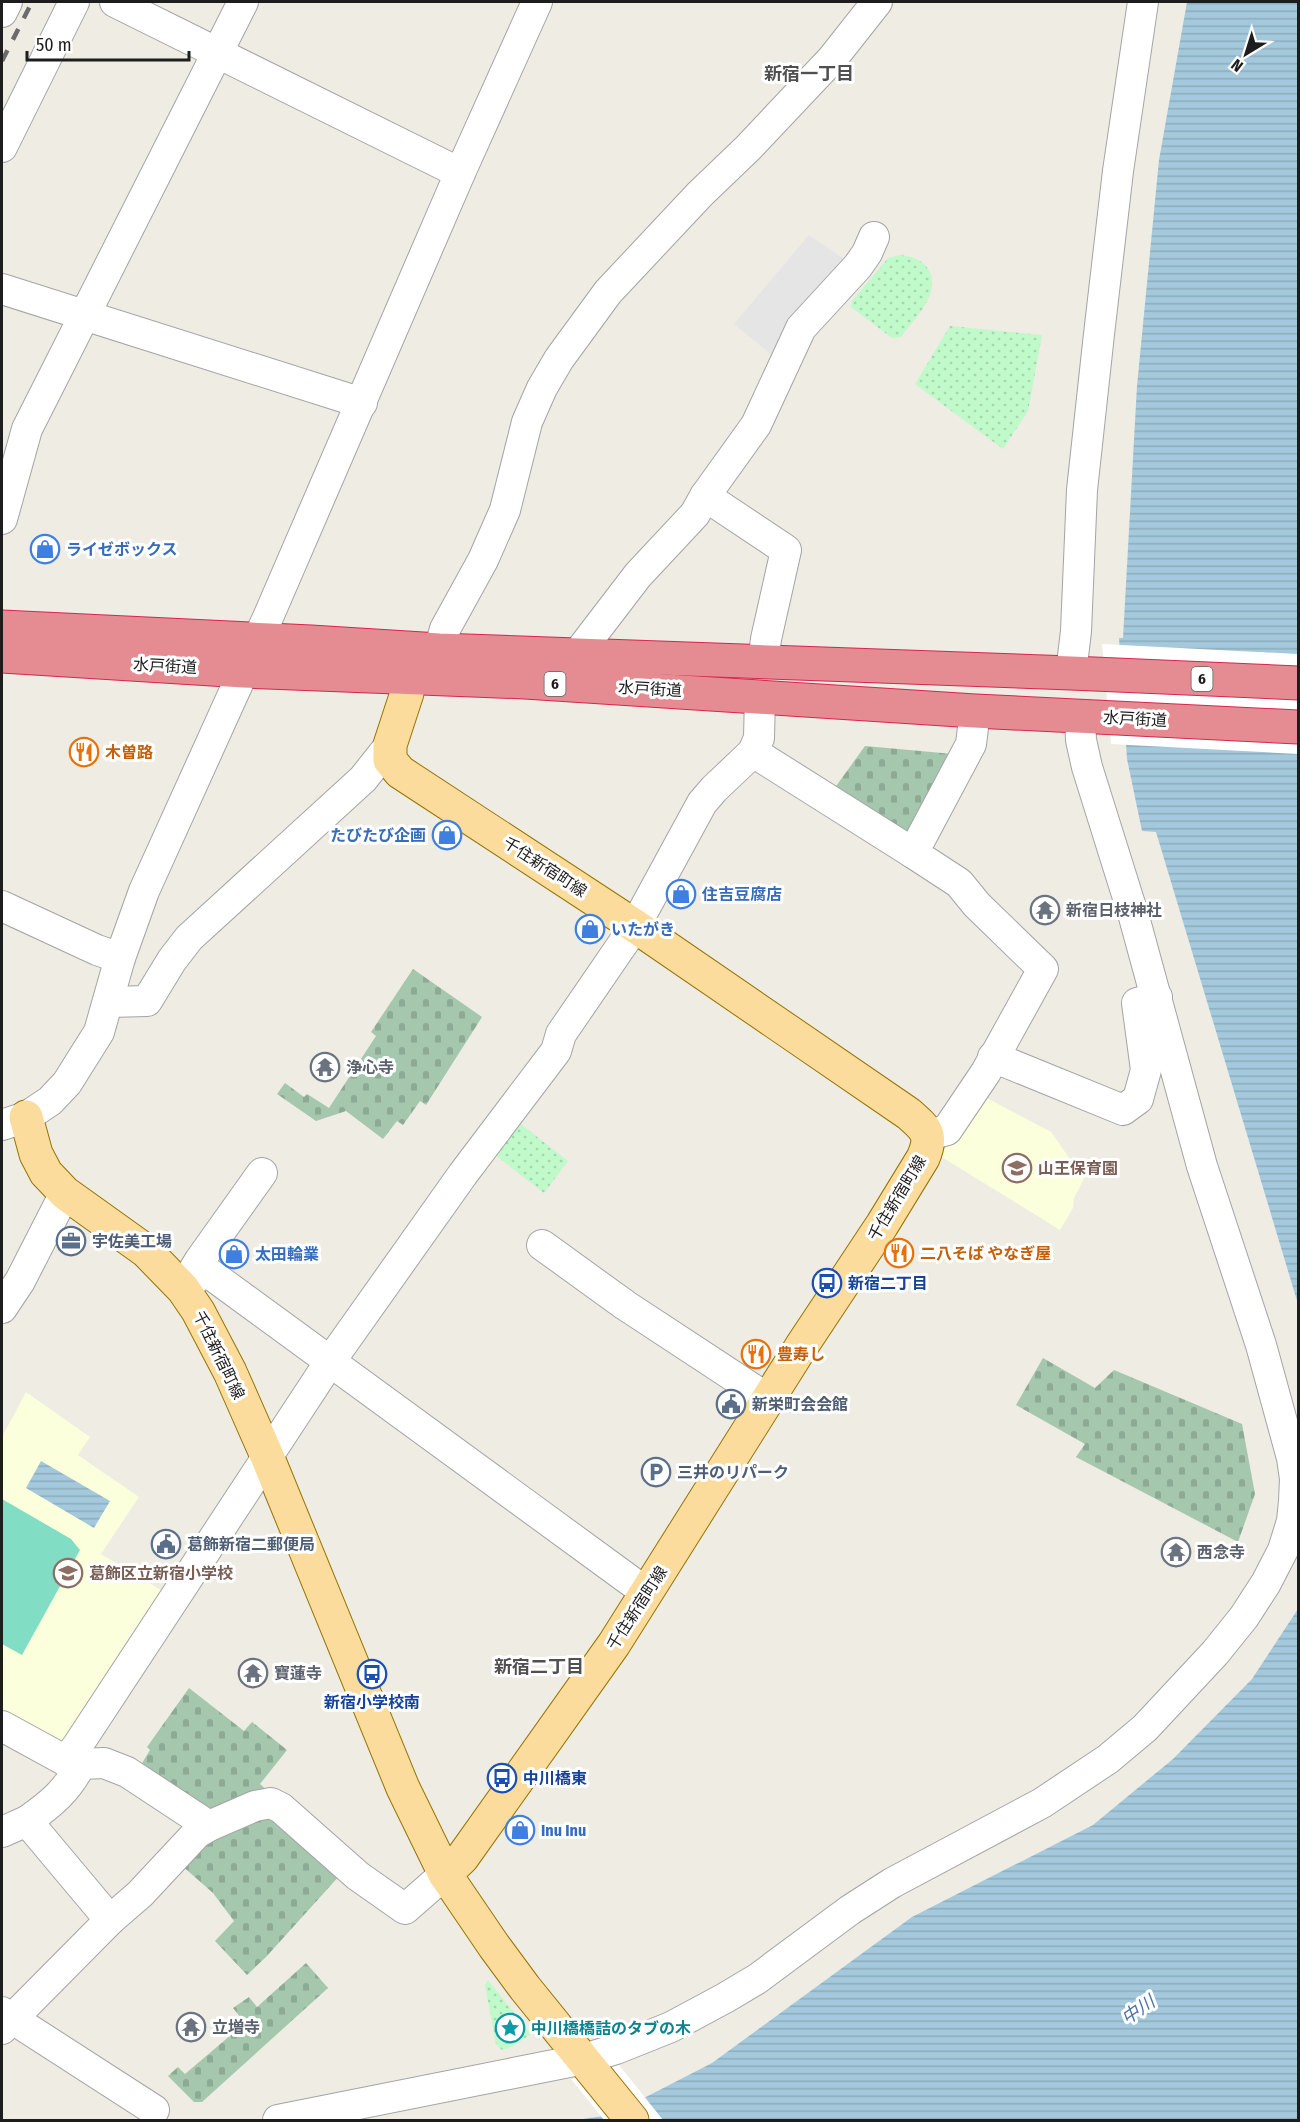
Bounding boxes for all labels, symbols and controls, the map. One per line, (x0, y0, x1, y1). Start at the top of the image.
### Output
scale bar (27, 24, 189, 62)
north arrow (1216, 24, 1276, 84)
text: 50 m (36, 34, 72, 56)
text: N (1227, 55, 1247, 76)
district label: 新宿一丁目 (764, 63, 854, 85)
shop icon: ライゼボックス (29, 533, 61, 565)
place label: ライゼボックス (66, 540, 178, 559)
street label: 水戸街道 (133, 655, 197, 677)
road number: 6 (1192, 667, 1212, 691)
road number: 6 (544, 672, 566, 696)
street label: 水戸街道 (618, 678, 682, 700)
street label: 水戸街道 (1103, 708, 1167, 730)
restaurant icon: 木曽路 (68, 736, 100, 768)
place label: 木曽路 (105, 743, 153, 762)
shop icon: たびたび企画 (431, 819, 463, 851)
place label: たびたび企画 (330, 826, 426, 845)
street label: 千住新宿町線 (500, 833, 590, 901)
shop icon: 住吉豆腐店 (665, 878, 697, 910)
place label: 住吉豆腐店 (701, 885, 782, 904)
temple icon: 新宿日枝神社 (1029, 894, 1061, 926)
place label: 新宿日枝神社 (1066, 901, 1162, 920)
shop icon: いたがき (574, 913, 606, 945)
place label: いたがき (611, 920, 675, 939)
temple icon: 浄心寺 (309, 1051, 341, 1083)
place label: 浄心寺 (346, 1058, 394, 1077)
street label: 千住新宿町線 (864, 1152, 930, 1244)
school or university icon: 山王保育園 (1001, 1152, 1033, 1184)
place label: 山王保育園 (1038, 1159, 1118, 1178)
office icon: 宇佐美工場 (55, 1225, 87, 1257)
place label: 宇佐美工場 (92, 1232, 172, 1251)
restaurant icon: 二八そば やなぎ屋 (883, 1237, 915, 1269)
shop icon: 太田輪業 (218, 1238, 250, 1270)
place label: 二八そば やなぎ屋 (920, 1244, 1051, 1263)
place label: 太田輪業 (255, 1245, 319, 1264)
bus stop icon: 新宿二丁目 (811, 1267, 843, 1299)
place label: 新宿二丁目 (848, 1274, 928, 1293)
street label: 千住新宿町線 (189, 1308, 249, 1402)
restaurant icon: 豊寿し (740, 1338, 772, 1370)
place label: 豊寿し (777, 1345, 825, 1364)
public building icon: 新栄町会会館 (715, 1388, 747, 1420)
place label: 新栄町会会館 (752, 1395, 848, 1414)
parking icon: 三井のリパーク (640, 1456, 672, 1488)
place label: 三井のリパーク (677, 1463, 789, 1482)
public building icon: 葛飾新宿二郵便局 (150, 1528, 182, 1560)
place label: 葛飾新宿二郵便局 (187, 1535, 315, 1554)
temple icon: 西念寺 (1160, 1536, 1192, 1568)
place label: 西念寺 (1197, 1543, 1245, 1562)
school or university icon: 葛飾区立新宿小学校 (52, 1557, 84, 1589)
street label: 千住新宿町線 (603, 1563, 671, 1653)
place label: 葛飾区立新宿小学校 (89, 1564, 233, 1583)
district label: 新宿二丁目 (494, 1656, 584, 1678)
temple icon: 寶蓮寺 (237, 1657, 269, 1689)
bus stop icon: 新宿小学校南 (356, 1658, 388, 1690)
place label: 寶蓮寺 (274, 1664, 322, 1683)
place label: 新宿小学校南 (324, 1693, 420, 1712)
bus stop icon: 中川橋東 (486, 1762, 518, 1794)
place label: 中川橋東 (523, 1769, 587, 1788)
shop icon: Inu Inu (504, 1814, 536, 1846)
place label: Inu Inu (541, 1821, 586, 1840)
water label: 中川 (1117, 1990, 1161, 2029)
temple icon: 立増寺 (175, 2011, 207, 2043)
place icon: 中川橋橋詰のタブの木 (494, 2012, 526, 2044)
place label: 立増寺 (212, 2018, 260, 2037)
place label: 中川橋橋詰のタブの木 (531, 2019, 691, 2038)

